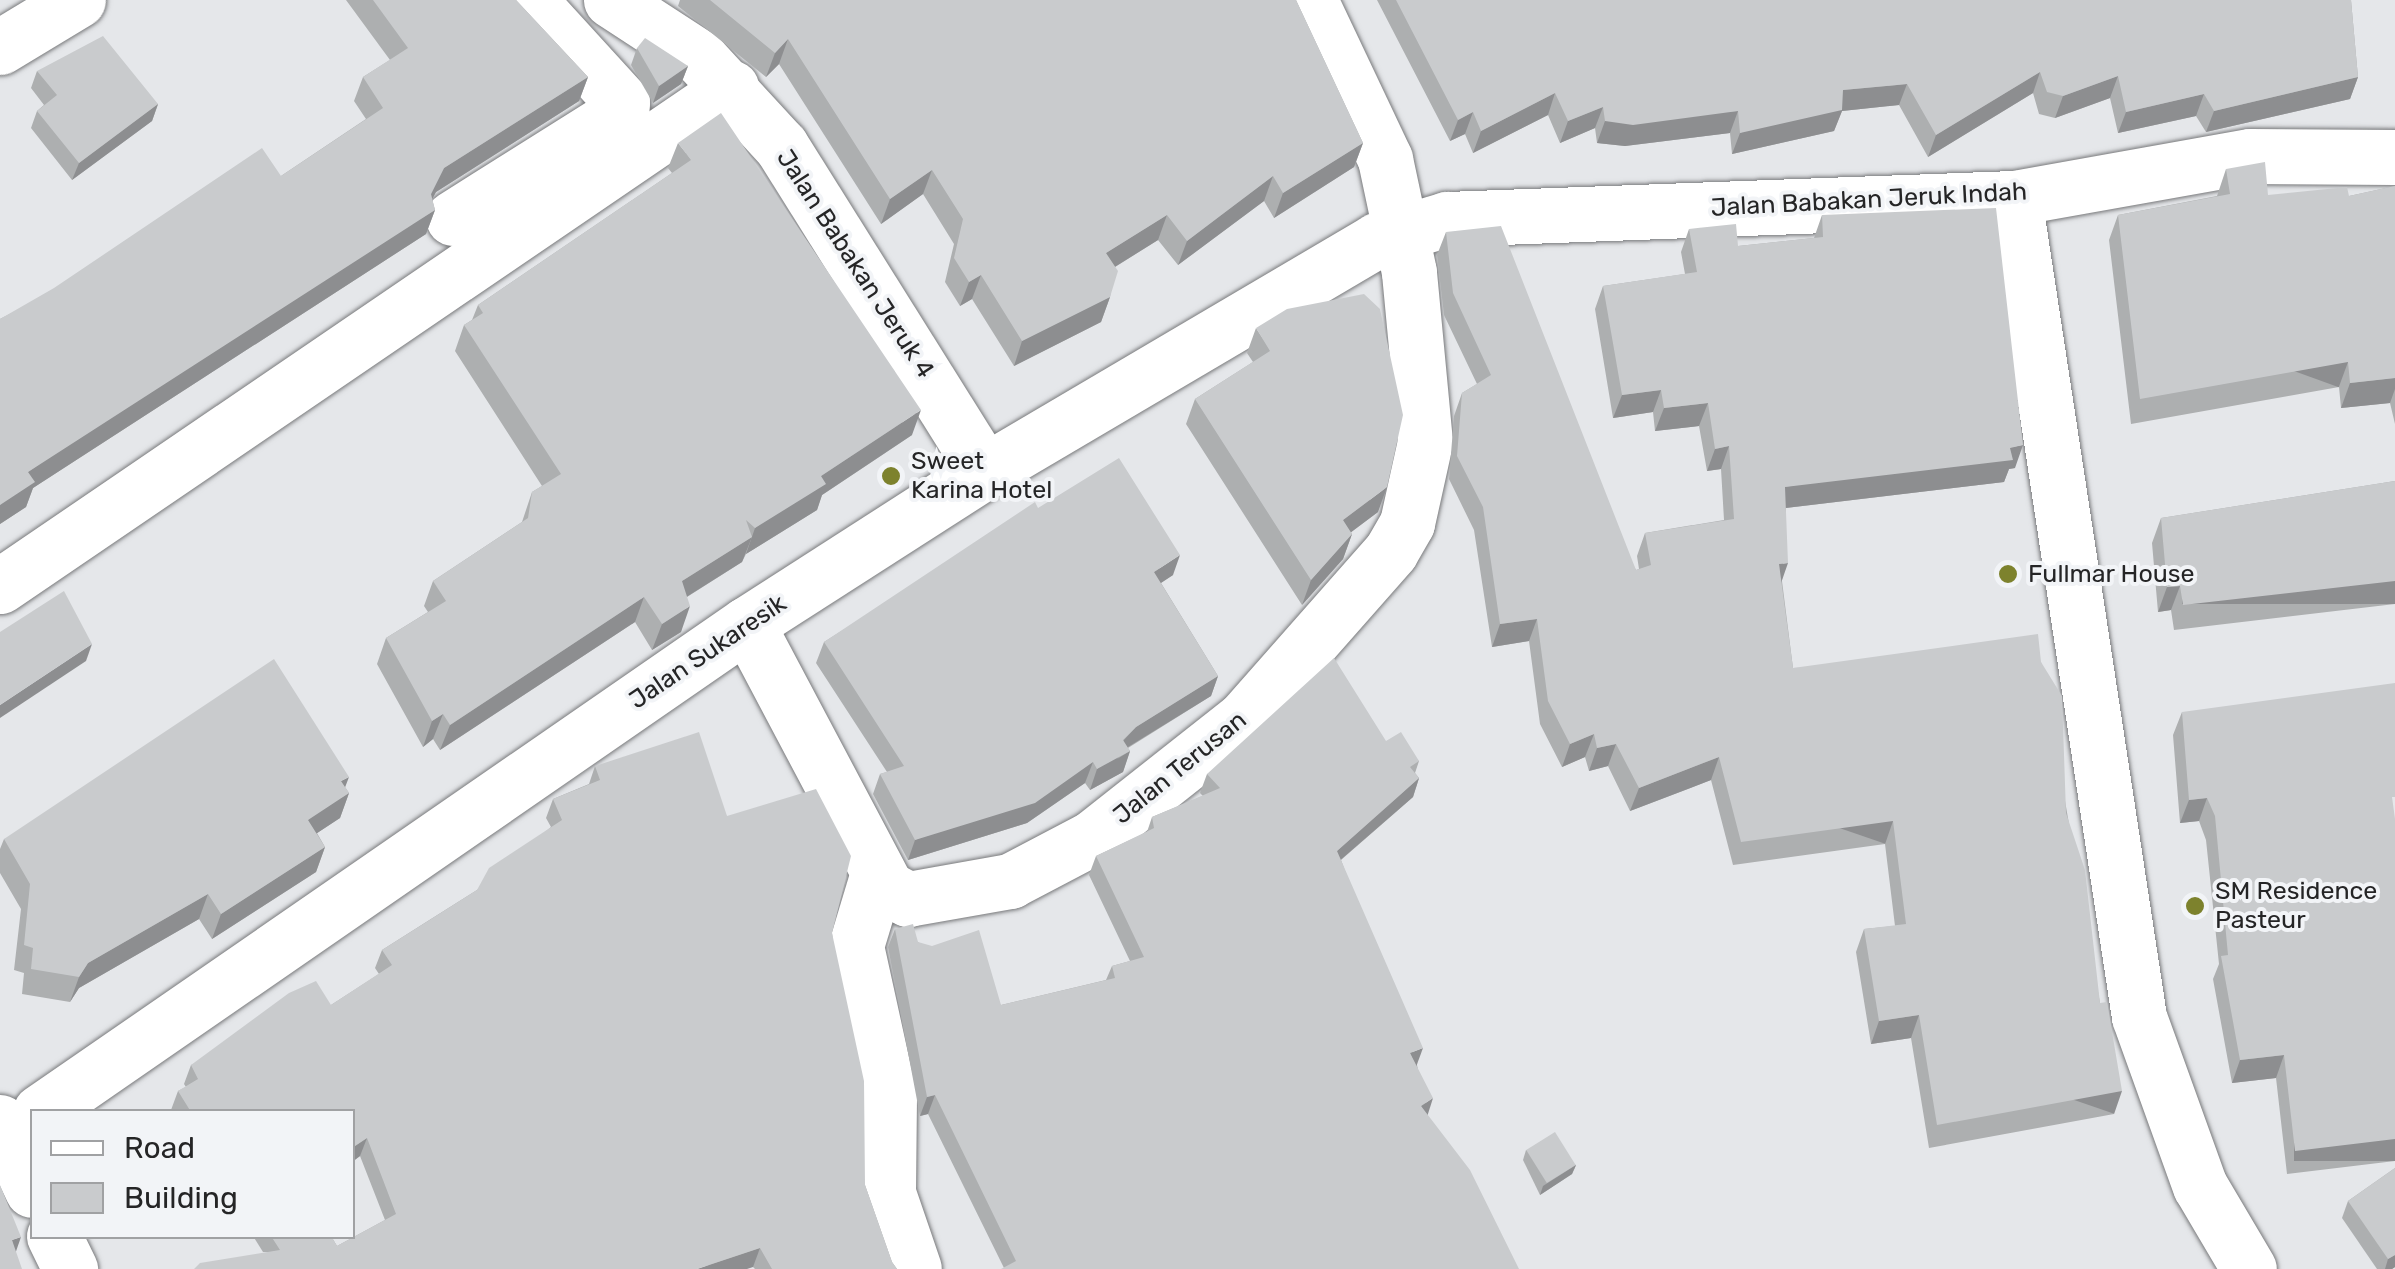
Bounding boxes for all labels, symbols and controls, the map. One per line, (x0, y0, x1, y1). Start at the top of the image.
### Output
street label: Jalan Babakan Jeruk 4 (770, 144, 940, 384)
street label: Jalan Babakan Jeruk Indah (1710, 177, 2028, 223)
place label: Sweet Karina Hotel (911, 447, 1052, 506)
marker: Sweet Karina Hotel (880, 465, 902, 487)
place label: Fullmar House (2028, 559, 2195, 589)
marker: Fullmar House (1997, 563, 2019, 585)
street label: Jalan Sukaresik (624, 588, 792, 716)
street label: Jalan Terusan (1107, 705, 1253, 831)
place label: SM Residence Pasteur (2215, 877, 2377, 936)
marker: SM Residence Pasteur (2184, 895, 2206, 917)
legend (30, 1109, 355, 1239)
text: Road (124, 1130, 195, 1166)
text: Building (124, 1180, 238, 1216)

